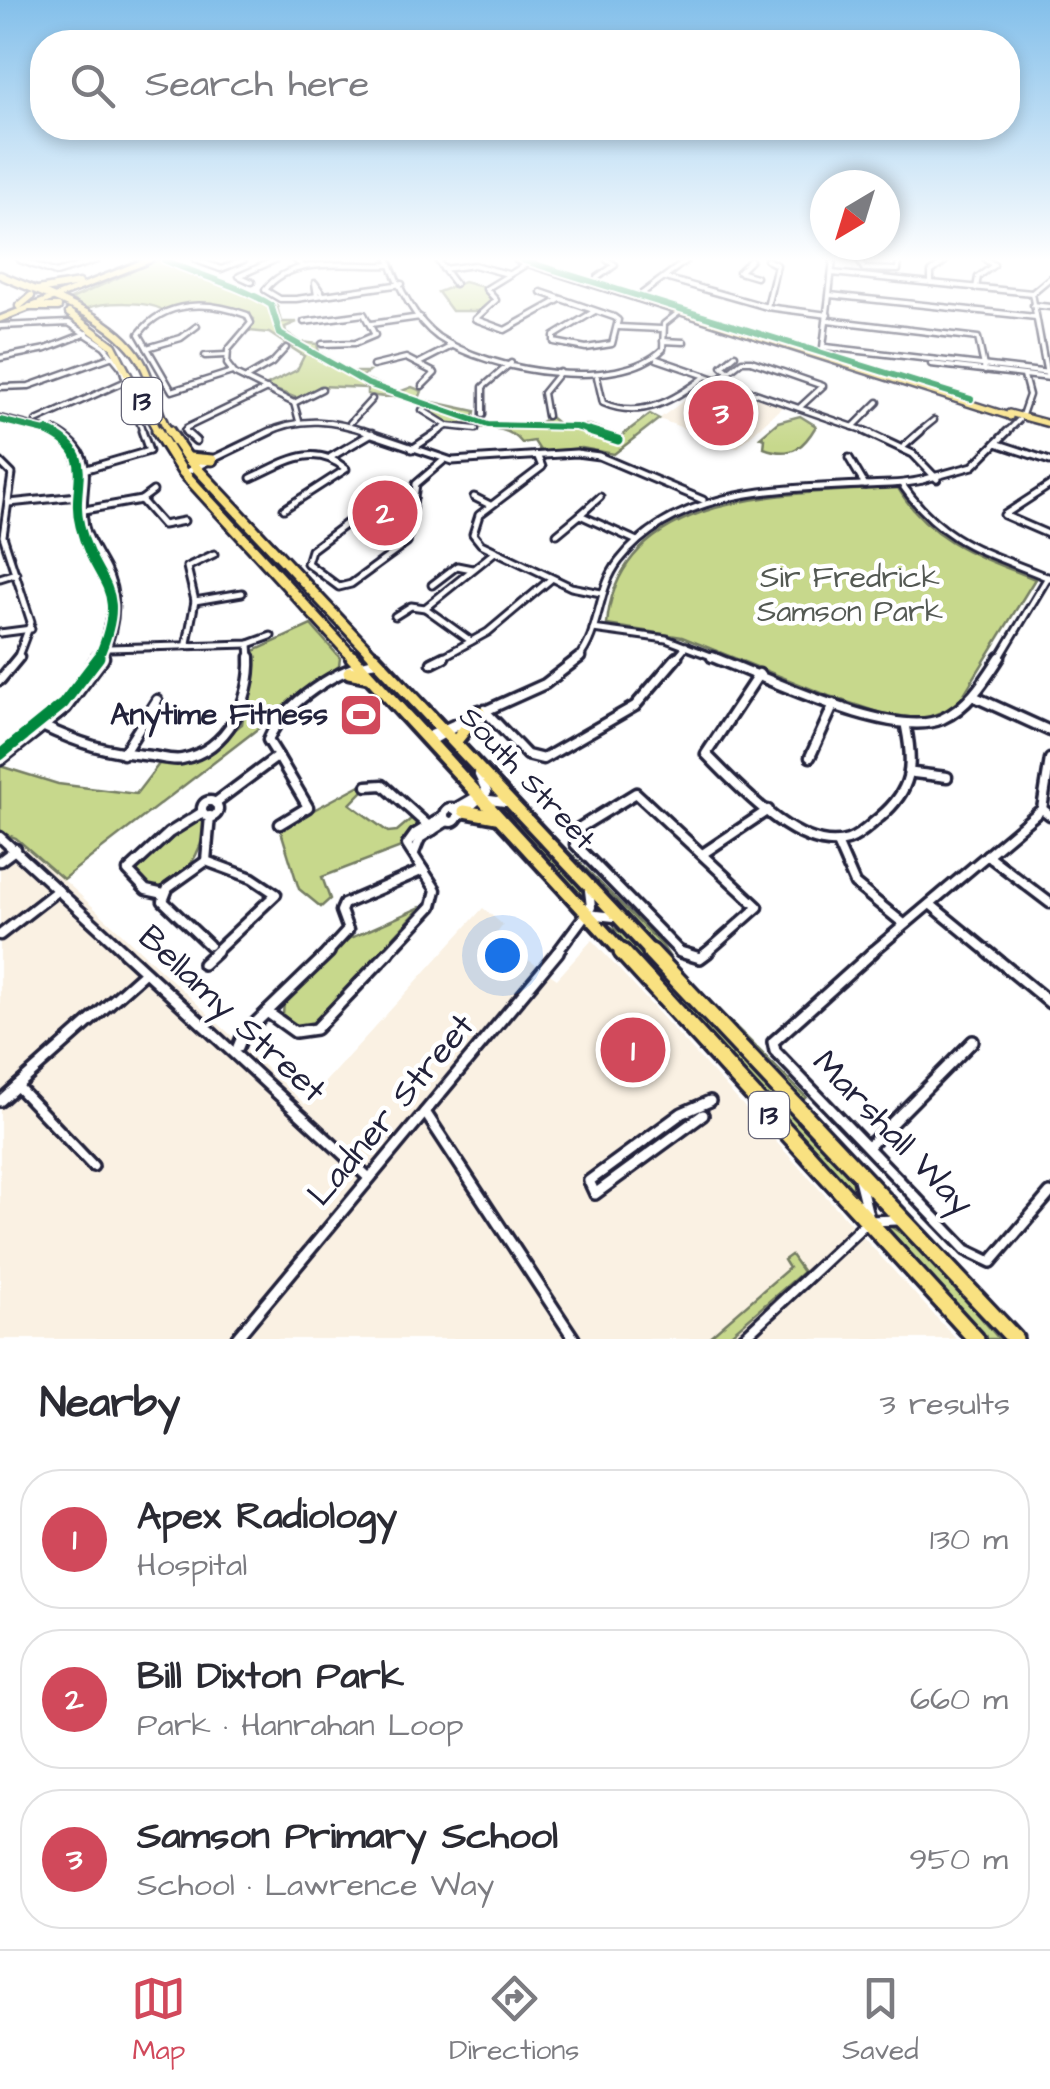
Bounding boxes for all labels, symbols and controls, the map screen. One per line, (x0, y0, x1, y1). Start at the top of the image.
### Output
search box (30, 30, 1020, 140)
icon: search (65, 58, 120, 113)
text: Search here (145, 59, 369, 111)
north arrow (810, 170, 900, 260)
pin: 3 (688, 376, 754, 450)
road number: 13 (122, 378, 162, 424)
pin: 2 (352, 476, 418, 550)
park label: Sir Fredrick Samson Park (757, 557, 943, 633)
sports icon: Anytime Fitness (338, 692, 384, 738)
place label: Anytime Fitness (110, 694, 328, 738)
street label: South Street (449, 697, 605, 859)
street label: Bellamy Street (126, 914, 337, 1115)
your location (477, 930, 528, 981)
street label: Ladner Street (296, 1003, 486, 1217)
pin: 1 (600, 1012, 666, 1088)
street label: Marshall Way (800, 1039, 985, 1228)
road number: 13 (749, 1092, 789, 1138)
text: Nearby (40, 1375, 180, 1433)
text: 3 results (880, 1382, 1010, 1427)
text: Apex Radiology (137, 1491, 397, 1543)
text: 1 (72, 1517, 77, 1562)
text: 130 m (930, 1517, 1008, 1562)
text: Hospital (137, 1543, 247, 1588)
text: Bill Dixton Park (137, 1651, 404, 1703)
text: 2 (65, 1677, 84, 1722)
text: 660 m (910, 1677, 1008, 1722)
text: Park · Hanrahan Loop (137, 1703, 464, 1748)
text: Samson Primary School (137, 1811, 558, 1863)
text: 3 (66, 1837, 83, 1882)
text: 950 m (909, 1837, 1008, 1882)
text: School · Lawrence Way (137, 1863, 494, 1908)
tab: Map (131, 1971, 186, 2070)
tab: Directions (449, 1971, 579, 2070)
tab: Saved (842, 1971, 919, 2070)

